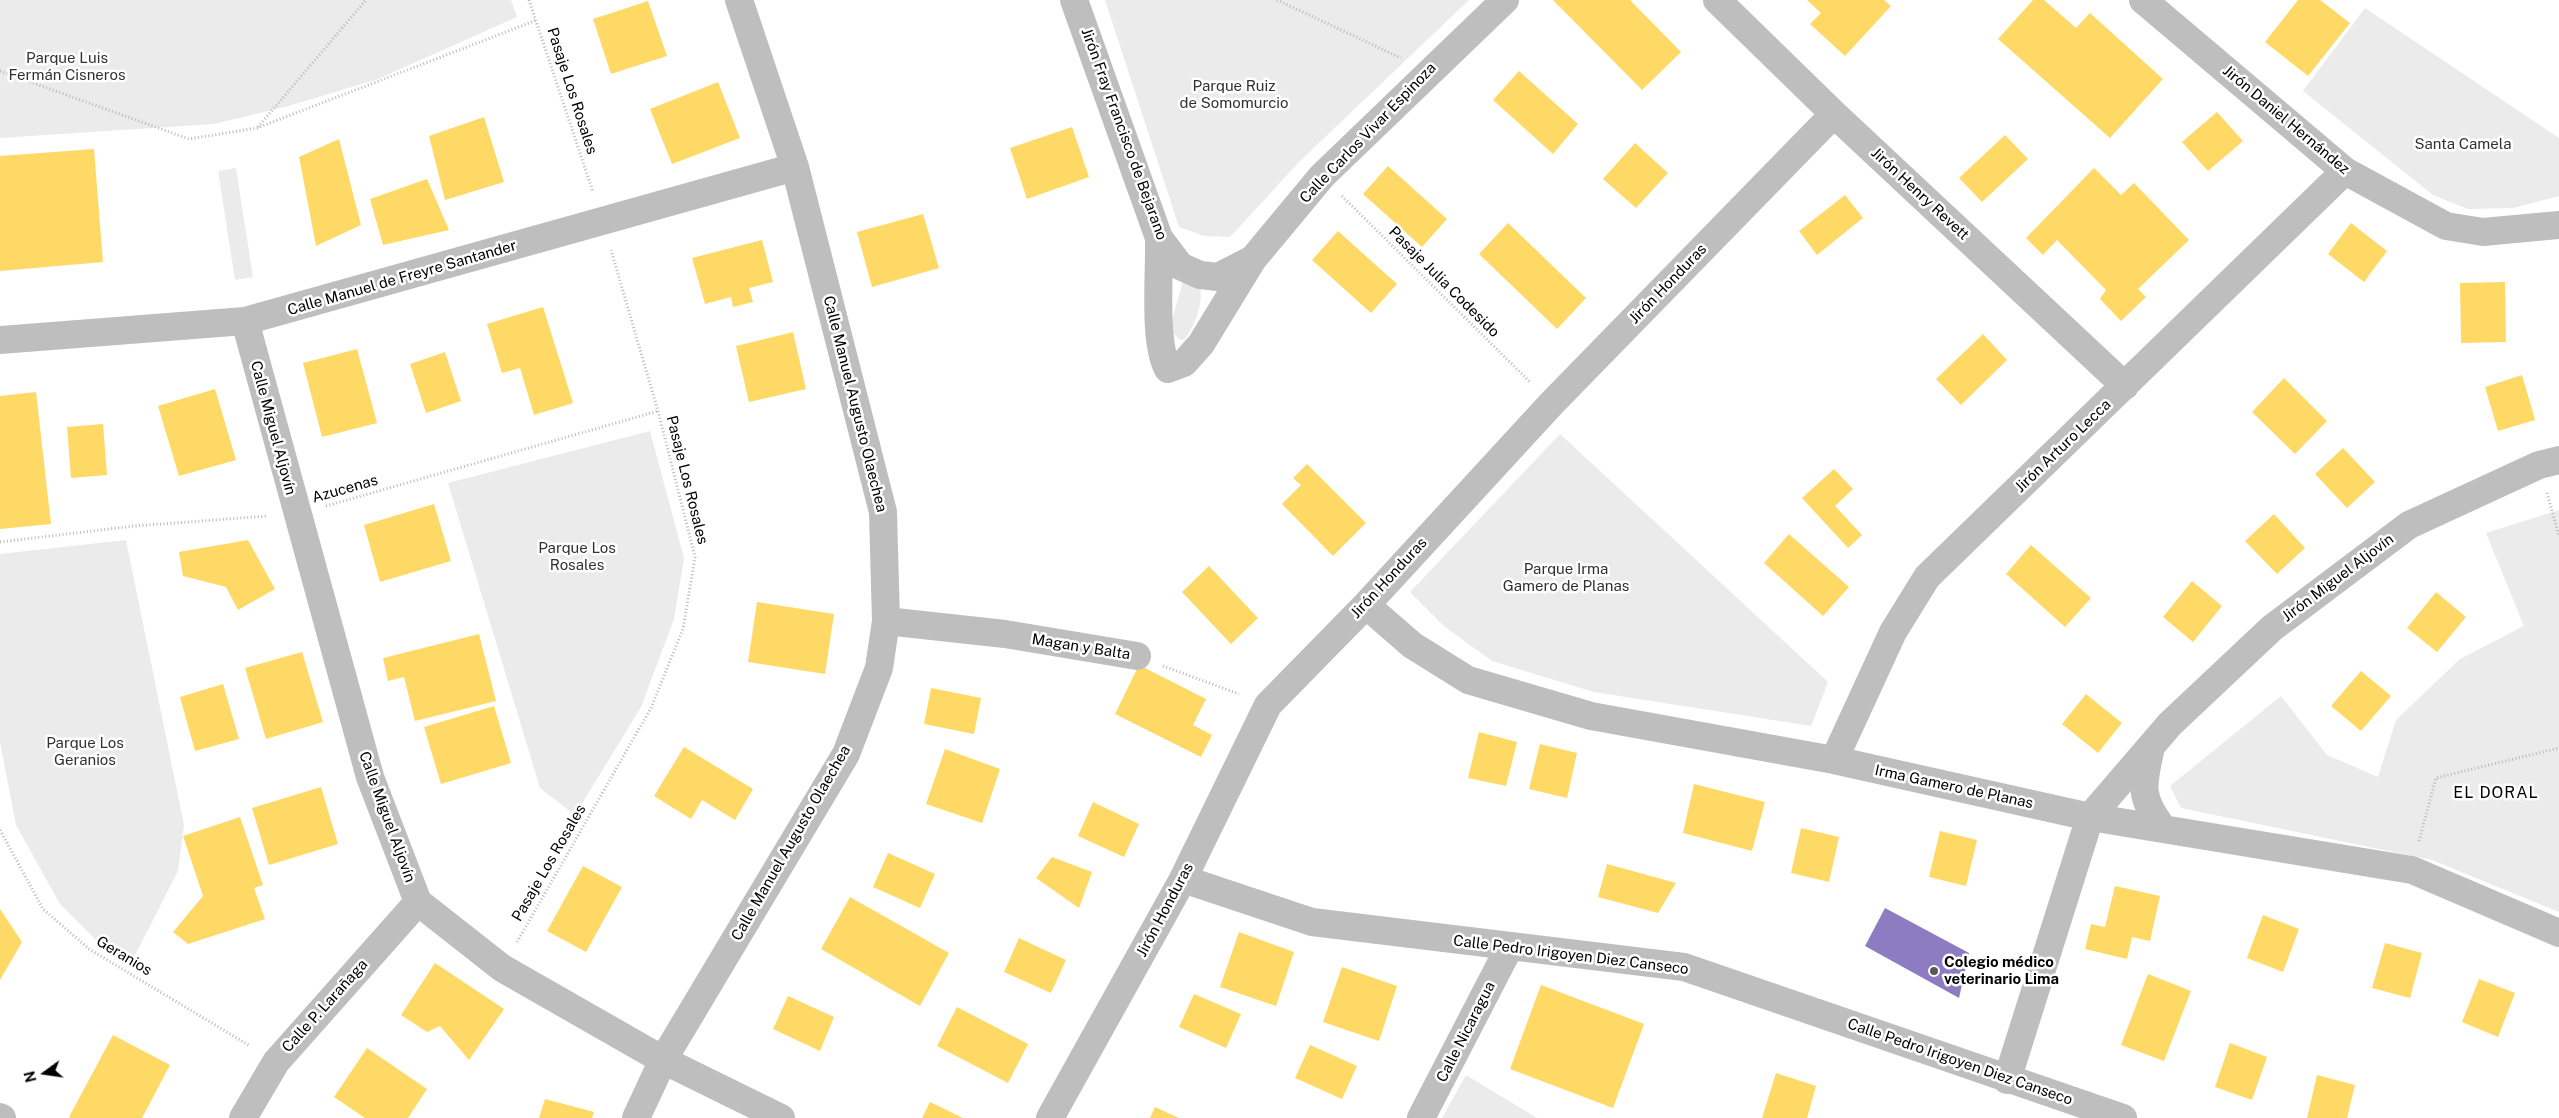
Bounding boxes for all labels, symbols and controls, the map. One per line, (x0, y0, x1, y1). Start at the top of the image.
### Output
street label: Pasaje Los Rosales (543, 25, 601, 157)
street label: Jirón Fray Francisco de Bejarano (1077, 25, 1171, 243)
park label: Parque Luis Fermán Cisneros (8, 49, 126, 84)
street label: Calle Carlos Vivar Espinoza (1296, 59, 1440, 207)
street label: Jirón Daniel Hernández (2219, 62, 2353, 178)
park label: Parque Ruiz de Somomurcio (1180, 77, 1288, 112)
park label: Santa Camela (2414, 135, 2512, 153)
street label: Jirón Henry Revett (1867, 144, 1973, 244)
street label: Pasaje Julia Codesido (1385, 223, 1503, 341)
street label: Calle Manuel de Freyre Santander (285, 237, 519, 319)
street label: Jirón Honduras (1625, 240, 1711, 328)
street label: Calle Manuel Augusto Olaechea (819, 294, 891, 514)
street label: Calle Miguel Aljovín (246, 359, 300, 497)
street label: Jirón Arturo Lecca (2011, 396, 2115, 496)
street label: Pasaje Los Rosales (662, 414, 712, 546)
street label: Azucenas (310, 471, 380, 507)
street label: Jirón Miguel Aljovín (2279, 530, 2397, 626)
street label: Jirón Honduras (1347, 534, 1431, 622)
park label: Parque Los Rosales (538, 539, 616, 574)
park label: Parque Irma Gamero de Planas (1503, 560, 1629, 595)
street label: Magan y Balta (1031, 630, 1131, 664)
park label: Parque Los Geranios (46, 734, 124, 769)
street label: Calle Manuel Augusto Olaechea (728, 742, 854, 944)
street label: Calle Miguel Aljovín (355, 749, 419, 885)
street label: Irma Gamero de Planas (1873, 761, 2035, 813)
district label: EL DORAL (2452, 783, 2540, 803)
street label: Pasaje Los Rosales (508, 801, 590, 925)
street label: Jirón Honduras (1133, 860, 1197, 960)
street label: Geranios (93, 932, 155, 980)
street label: Calle Pedro Irigoyen Diez Canseco (1452, 932, 1690, 978)
place label: Colegio médico veterinario Lima (1944, 953, 2059, 988)
street label: Calle P. Larañaga (278, 956, 372, 1056)
marker: Colegio médico veterinario Lima (1928, 965, 1940, 977)
street label: Calle Nicaragua (1433, 979, 1499, 1085)
street label: Calle Pedro Irigoyen Diez Canseco (1845, 1015, 2075, 1109)
north arrow (20, 1048, 70, 1098)
text: N (21, 1069, 40, 1084)

